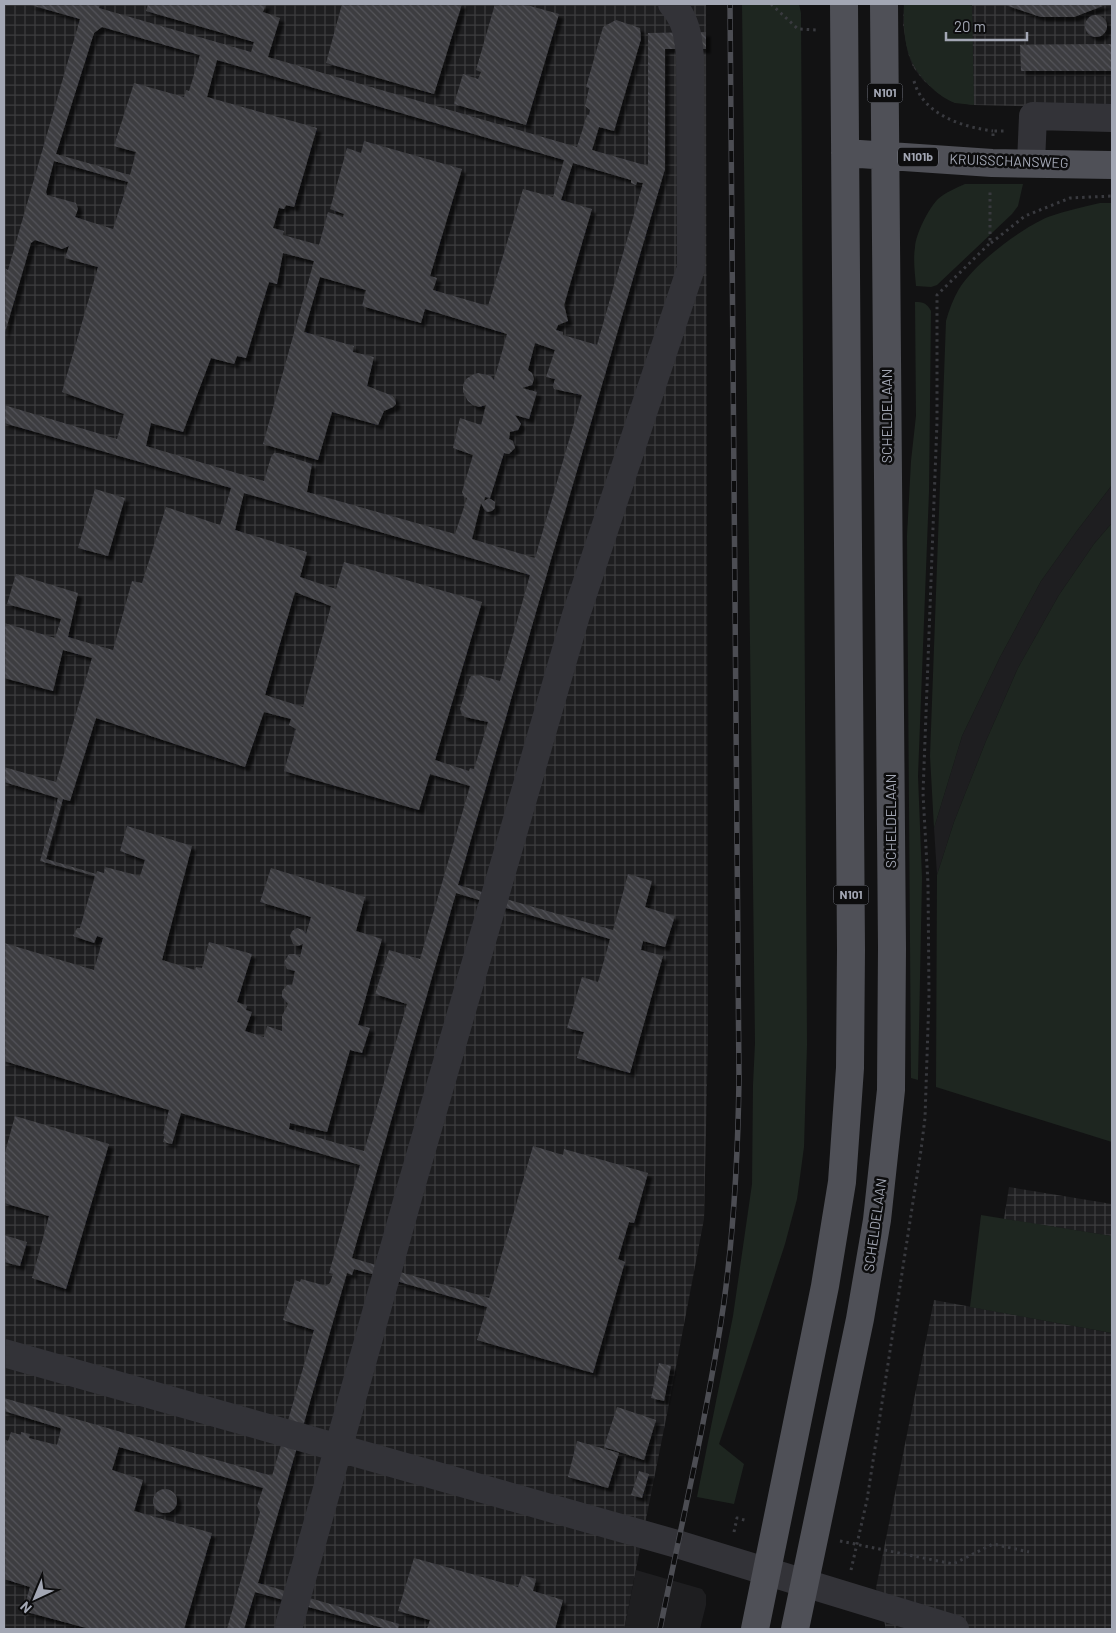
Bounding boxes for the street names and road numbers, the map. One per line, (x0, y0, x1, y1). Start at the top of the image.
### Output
road number: N101 (868, 84, 902, 102)
road number: N101b (898, 148, 938, 166)
street label: KRUISSCHANSWEG (949, 150, 1069, 171)
street label: SCHELDELAAN (878, 369, 895, 463)
street label: SCHELDELAAN (882, 774, 899, 868)
road number: N101 (834, 886, 868, 904)
street label: SCHELDELAAN (860, 1177, 889, 1273)

